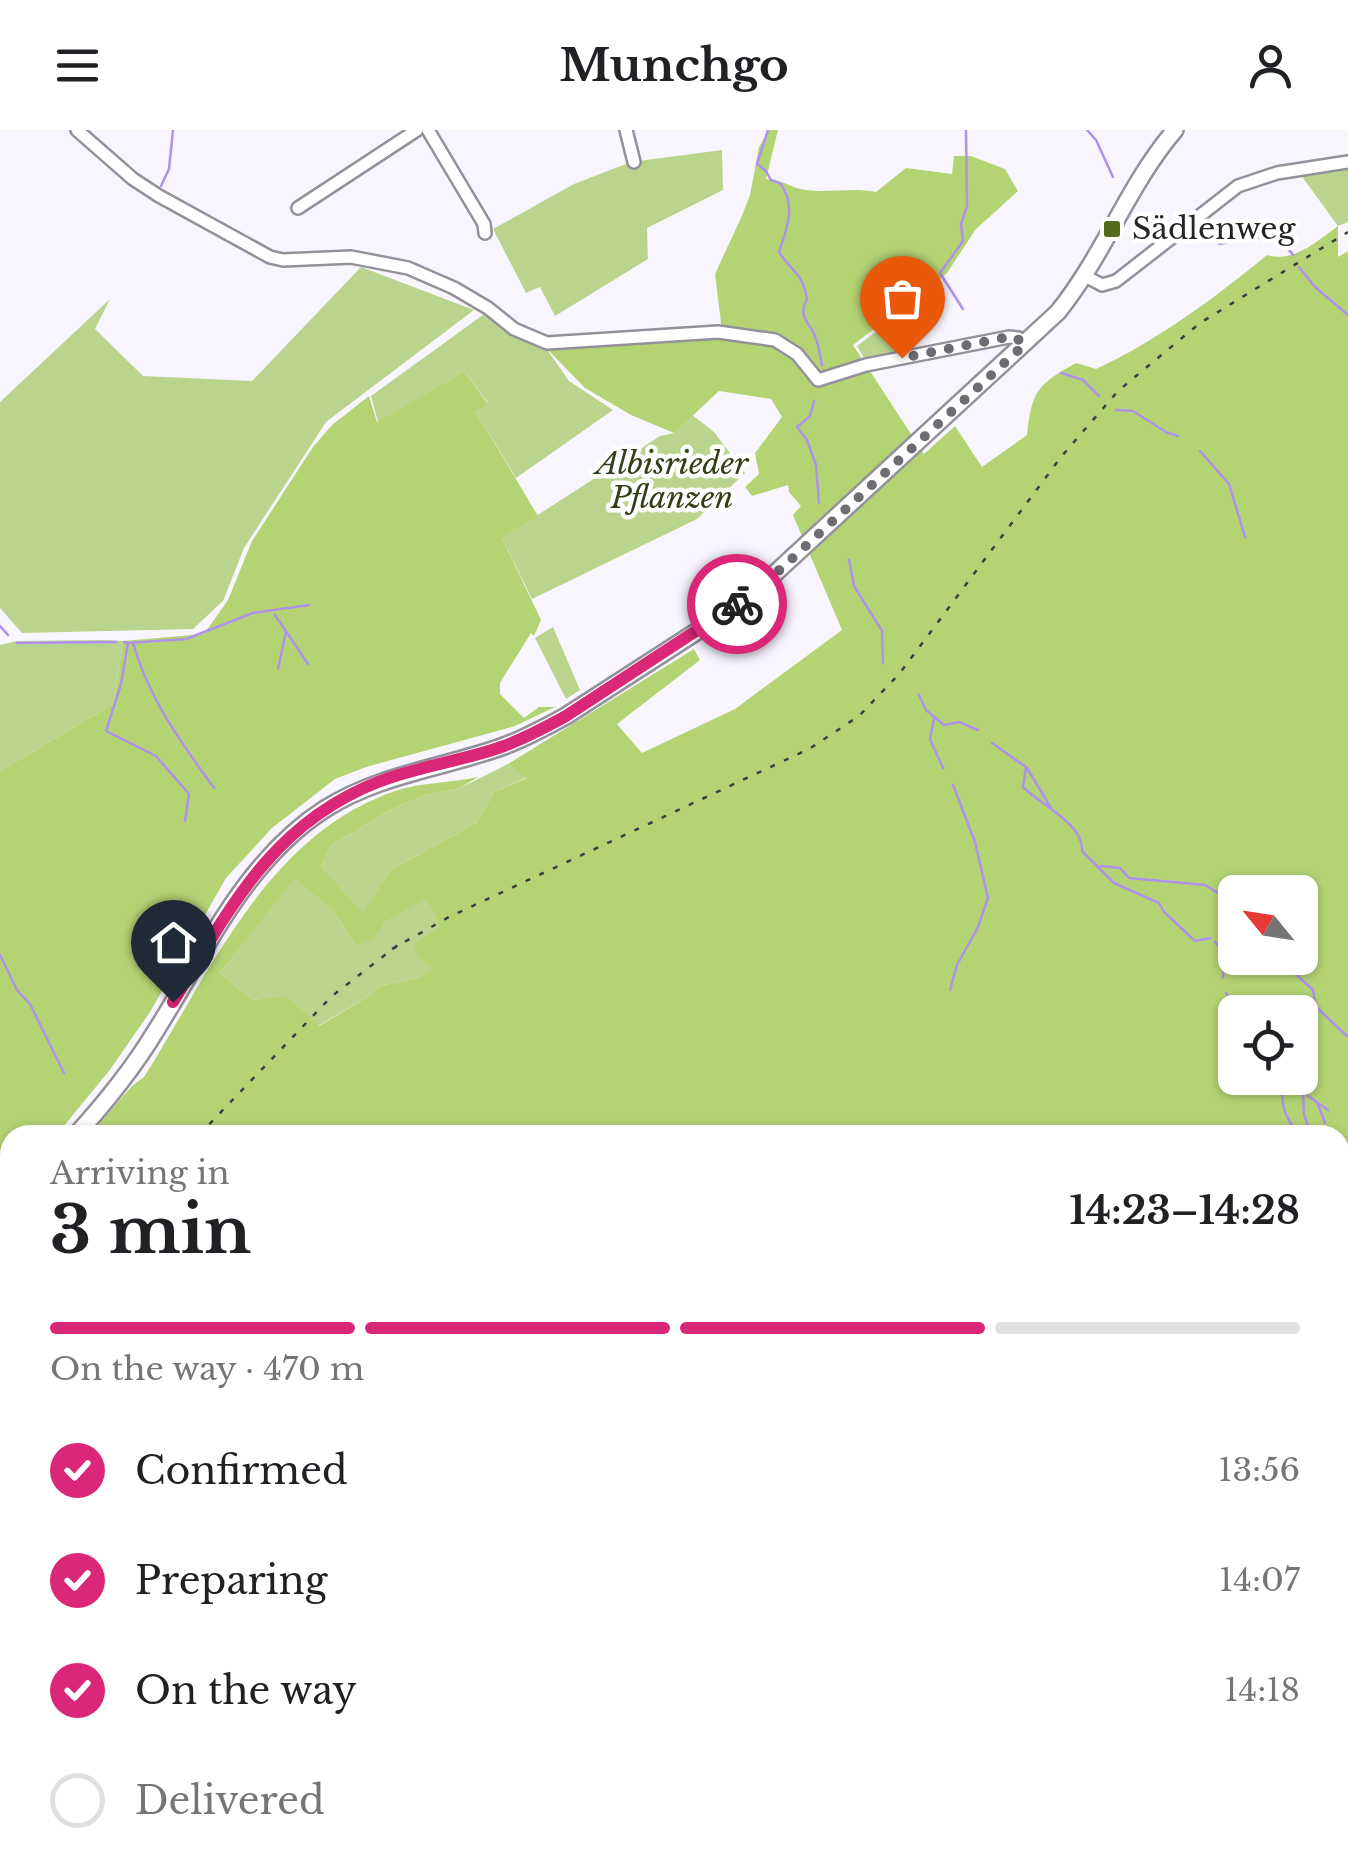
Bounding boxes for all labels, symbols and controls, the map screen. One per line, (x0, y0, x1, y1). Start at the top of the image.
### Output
text: Munchgo (559, 37, 789, 93)
icon: menu (50, 38, 105, 93)
icon: person (1243, 38, 1298, 93)
place label: Sädlenweg (1132, 210, 1296, 247)
marker: Sädlenweg (1101, 218, 1123, 240)
pin (860, 256, 945, 359)
icon: bag (875, 271, 930, 326)
park label: Albisrieder Pflanzen (592, 445, 749, 516)
courier (687, 554, 787, 654)
icon: bike (710, 577, 765, 632)
north arrow (1218, 875, 1318, 975)
map controls (1218, 875, 1318, 1095)
pin (131, 900, 216, 1003)
icon: home (146, 915, 201, 970)
button: locate (1218, 995, 1318, 1095)
text: Arriving in (50, 1153, 229, 1193)
text: 14:23–14:28 (1069, 1187, 1300, 1234)
text: 3 min (50, 1190, 251, 1271)
text: On the way · 470 m (50, 1349, 364, 1389)
icon: check (50, 1443, 105, 1498)
text: Confirmed (135, 1447, 348, 1494)
text: 13:56 (1218, 1450, 1300, 1490)
icon: check (50, 1553, 105, 1608)
text: Preparing (135, 1557, 327, 1604)
text: 14:07 (1219, 1560, 1300, 1600)
icon: check (50, 1663, 105, 1718)
text: On the way (135, 1667, 357, 1714)
text: 14:18 (1224, 1670, 1300, 1710)
text: Delivered (135, 1777, 325, 1824)

